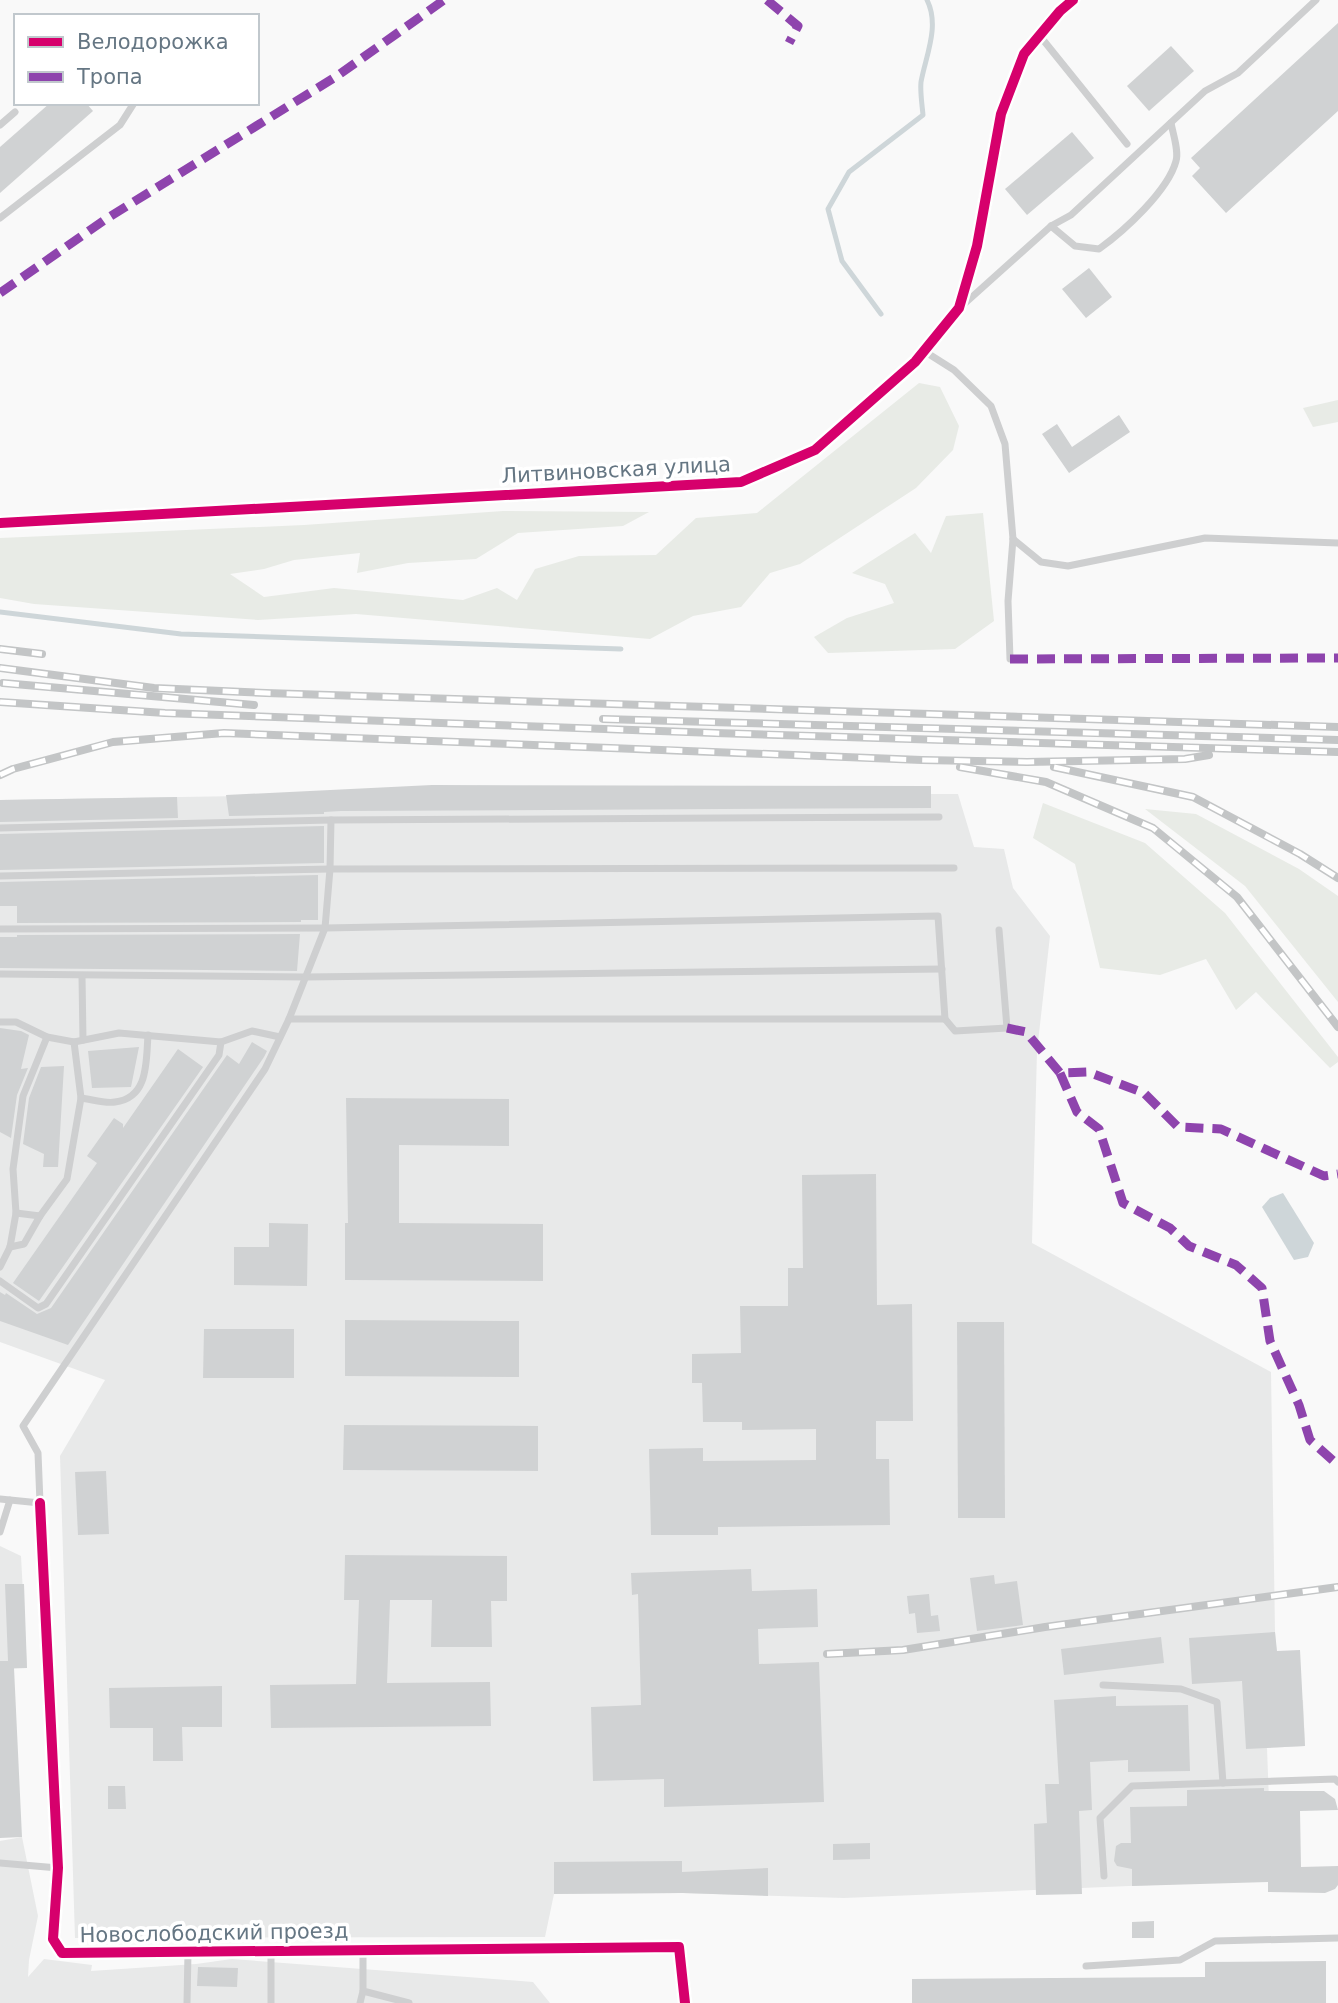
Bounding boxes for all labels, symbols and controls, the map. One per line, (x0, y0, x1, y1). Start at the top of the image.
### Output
legend (14, 14, 259, 105)
text: Велодорожка (77, 30, 229, 54)
text: Тропа (76, 65, 143, 89)
street label: Литвиновская улица (501, 452, 731, 488)
street label: Новослободский проезд (79, 1919, 349, 1947)

